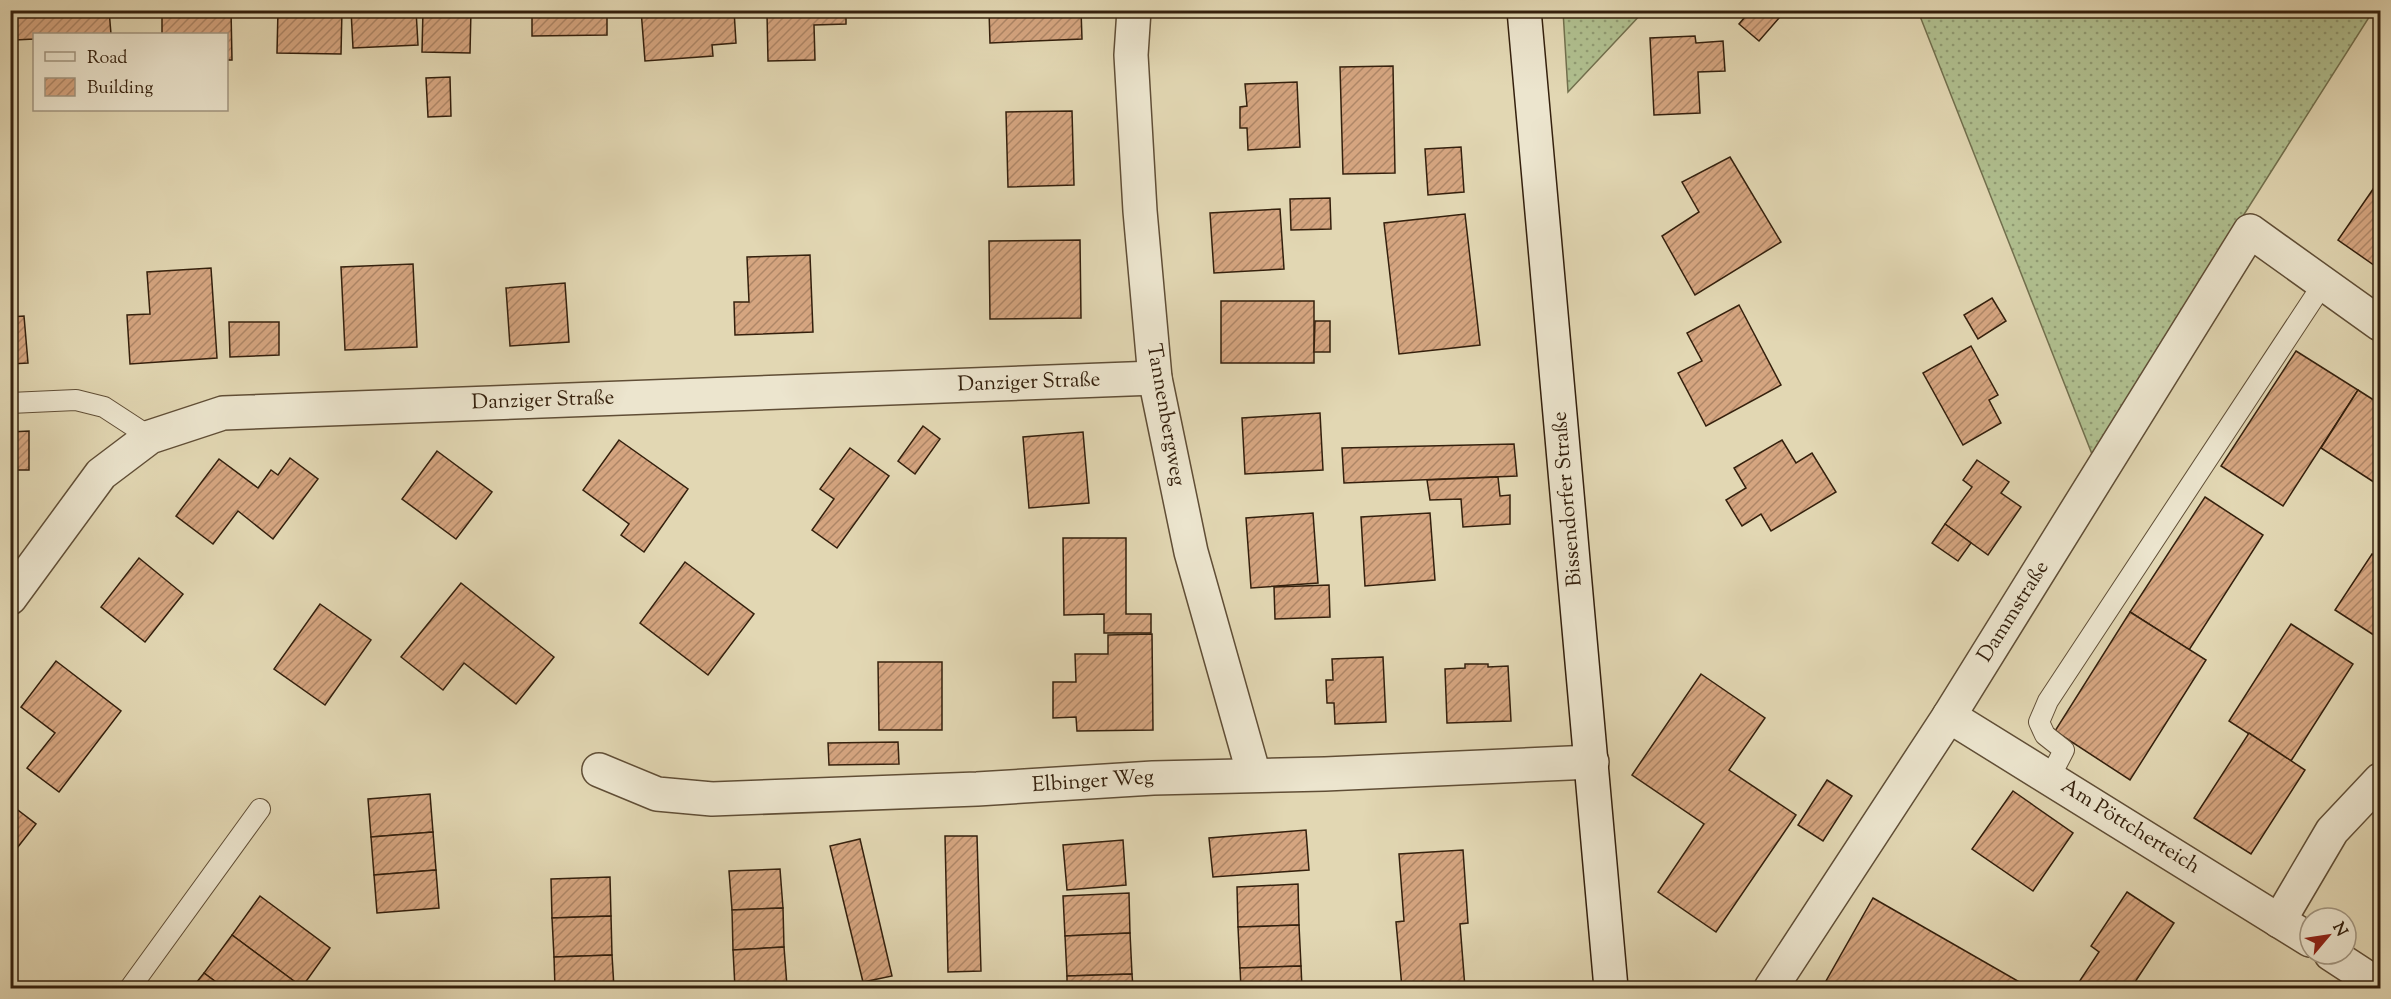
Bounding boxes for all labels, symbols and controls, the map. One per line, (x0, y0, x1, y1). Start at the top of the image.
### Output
legend (33, 33, 228, 111)
text: Road (87, 46, 127, 72)
text: Building (87, 76, 153, 102)
street label: Tannenbergweg (1138, 342, 1192, 488)
street label: Danziger Straße (957, 366, 1101, 400)
street label: Danziger Straße (471, 384, 615, 418)
street label: Bissendorfer Straße (1545, 410, 1591, 588)
street label: Dammstraße (1971, 555, 2057, 669)
street label: Elbinger Weg (1031, 763, 1155, 801)
street label: Am Pöttcherteich (2055, 772, 2205, 882)
north arrow (2298, 906, 2358, 966)
text: N (2326, 919, 2352, 941)

